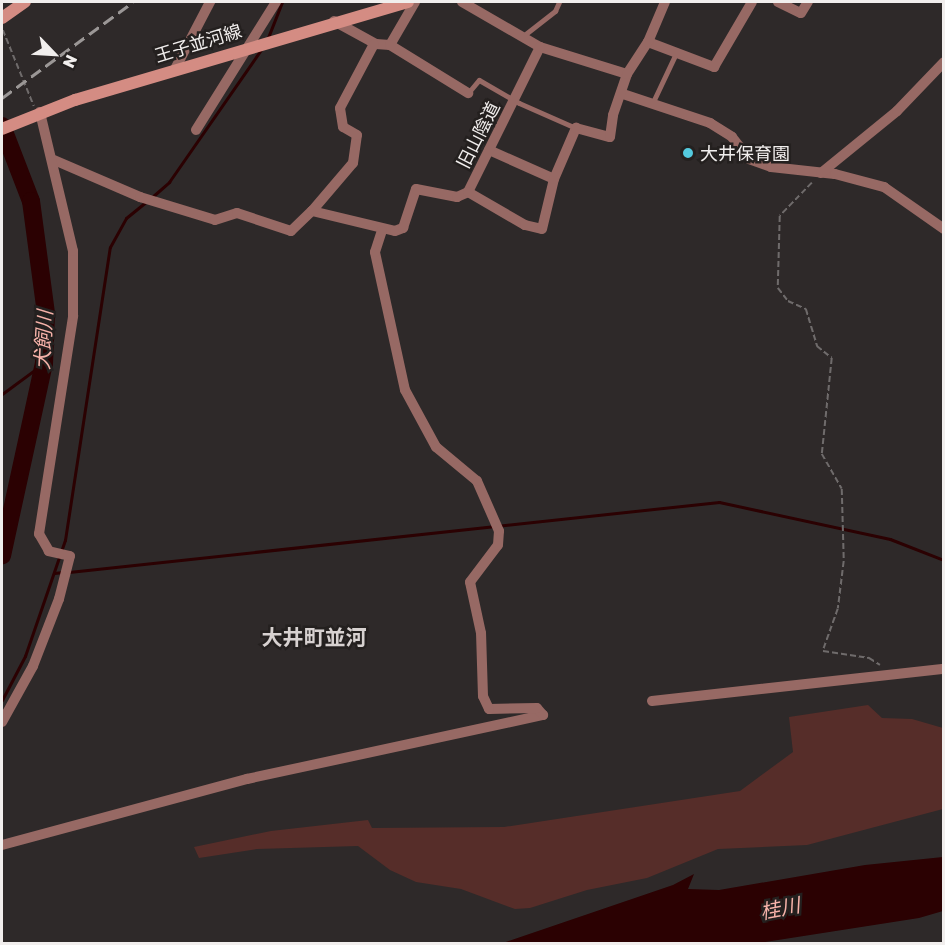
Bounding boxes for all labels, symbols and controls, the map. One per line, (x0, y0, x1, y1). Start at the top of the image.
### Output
street label: 王子並河線 (152, 20, 244, 66)
north arrow (24, 24, 84, 84)
text: N (59, 52, 82, 71)
street label: 旧山陰道 (452, 98, 504, 172)
place label: 大井保育園 (700, 142, 790, 164)
marker: 大井保育園 (681, 146, 695, 160)
water label: 犬飼川 (29, 309, 57, 371)
district label: 大井町並河 (262, 624, 366, 650)
water label: 桂川 (758, 892, 802, 924)

